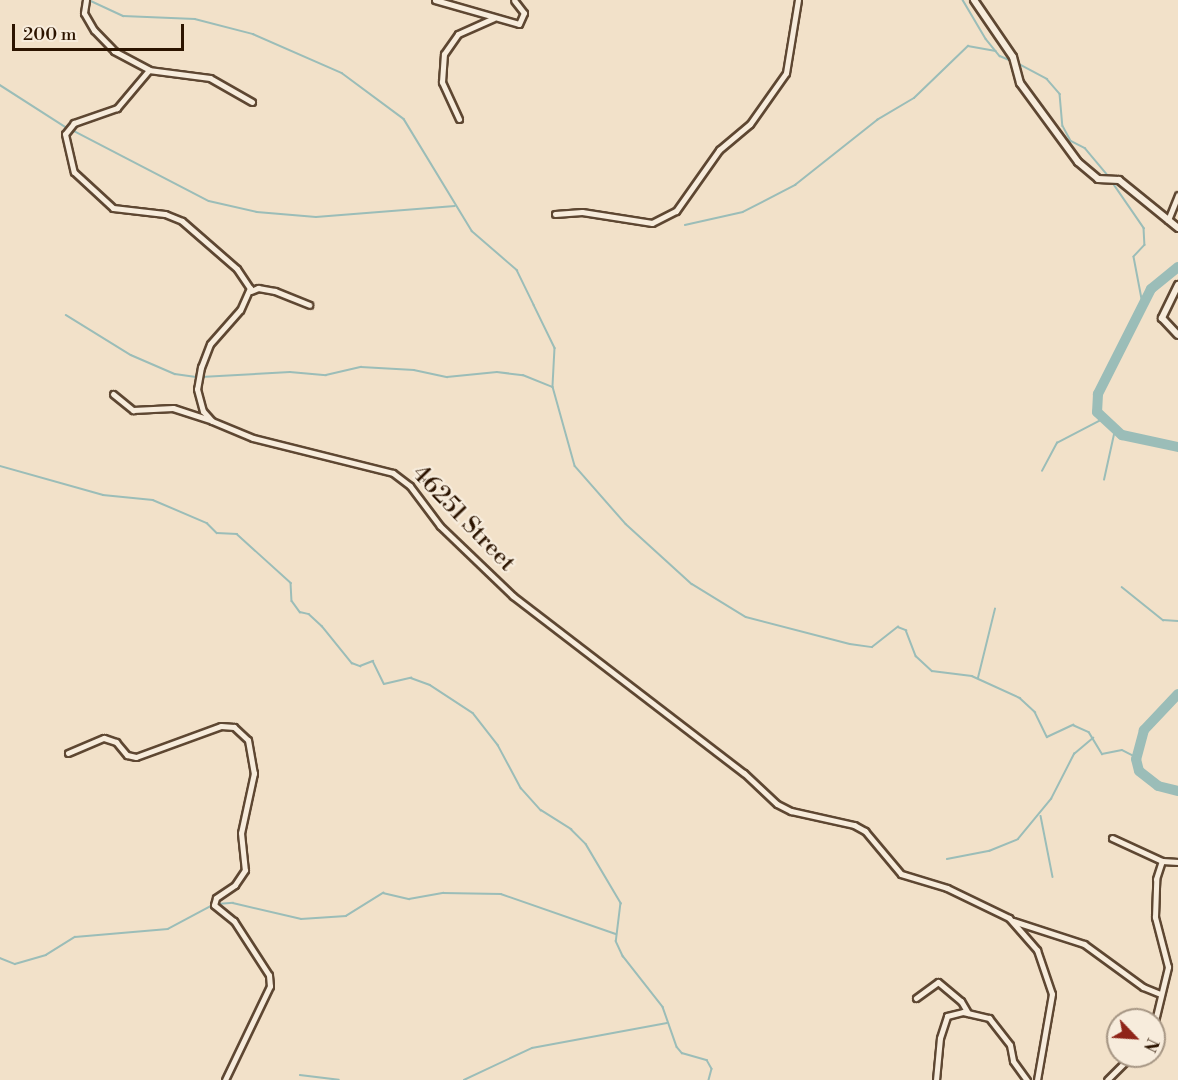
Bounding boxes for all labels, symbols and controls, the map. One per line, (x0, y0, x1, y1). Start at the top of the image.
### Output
scale bar (15, 12, 188, 50)
text: 200 m (23, 23, 77, 46)
street label: 46251 Street (405, 460, 521, 578)
north arrow (1106, 1008, 1166, 1068)
text: N (1139, 1035, 1162, 1055)

